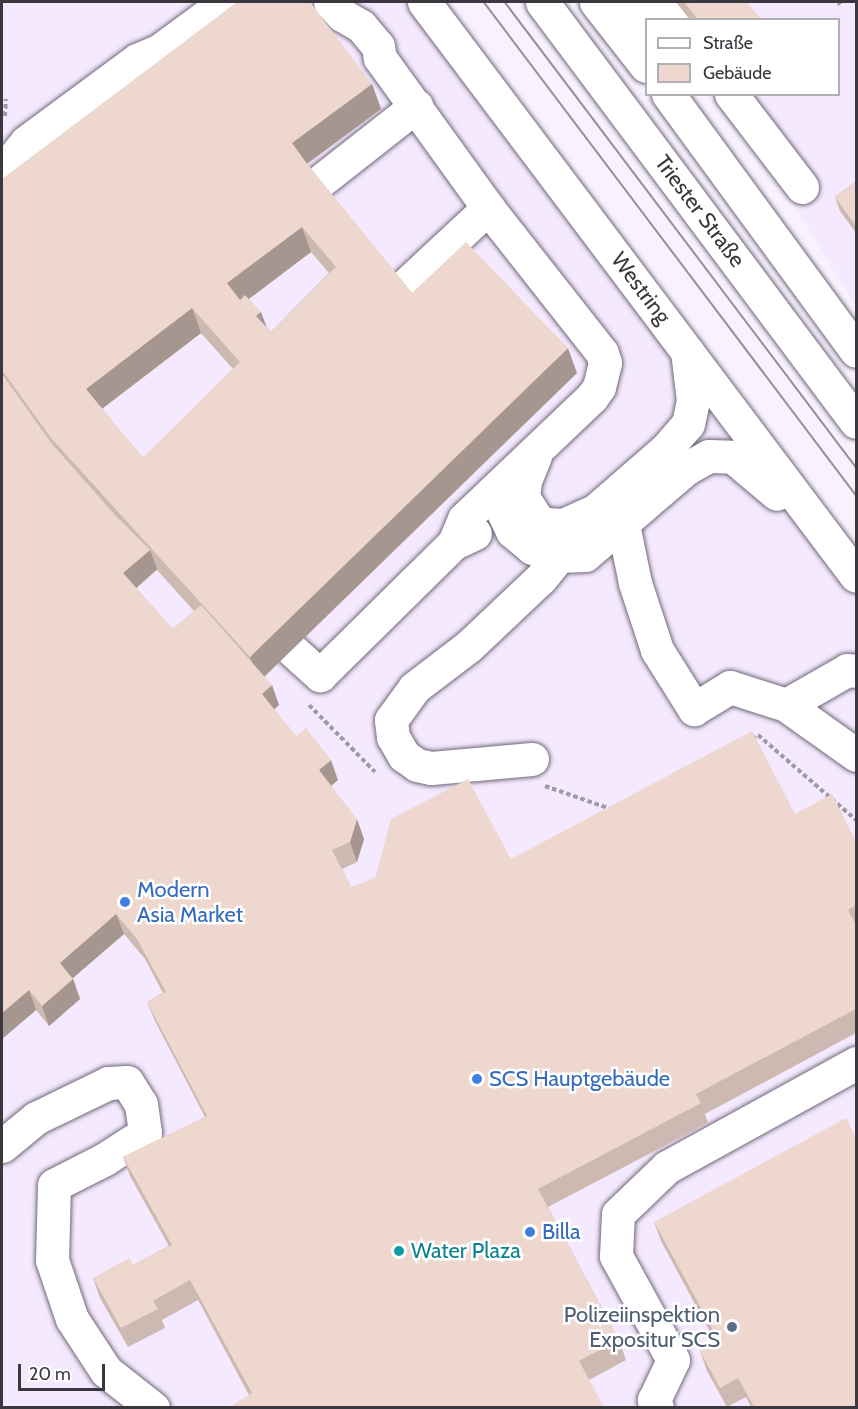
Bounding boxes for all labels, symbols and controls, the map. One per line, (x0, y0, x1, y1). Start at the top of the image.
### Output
legend (645, 18, 840, 96)
text: Straße (703, 32, 753, 54)
text: Gebäude (703, 62, 772, 84)
street label: Triester Straße (649, 150, 751, 272)
street label: Westring (606, 247, 676, 329)
place label: Modern Asia Market (137, 876, 243, 927)
marker: Modern Asia Market (118, 895, 132, 909)
place label: SCS Hauptgebäude (489, 1066, 670, 1092)
marker: SCS Hauptgebäude (470, 1072, 484, 1086)
place label: Billa (542, 1219, 581, 1245)
marker: Billa (523, 1225, 537, 1239)
place label: Water Plaza (411, 1238, 521, 1264)
marker: Water Plaza (392, 1244, 406, 1258)
place label: Polizeiinspektion Expositur SCS (564, 1301, 720, 1352)
marker: Polizeiinspektion Expositur SCS (725, 1320, 739, 1334)
scale bar (21, 1352, 108, 1390)
text: 20 m (29, 1363, 71, 1385)

